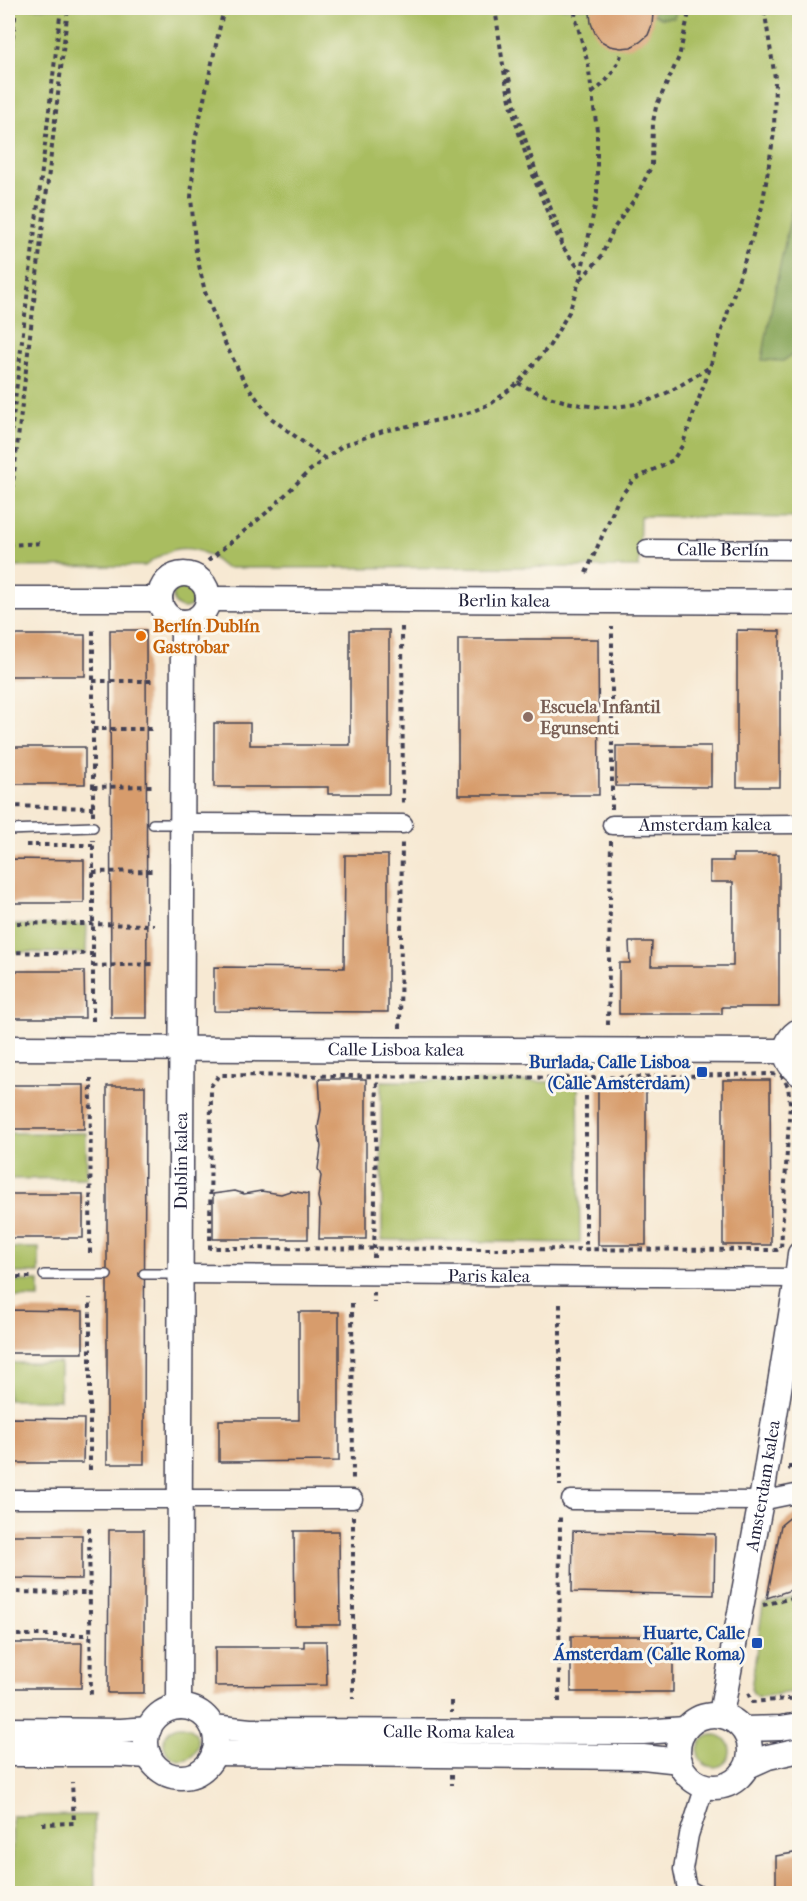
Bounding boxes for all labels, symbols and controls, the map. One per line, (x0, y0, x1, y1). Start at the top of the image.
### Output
street label: Calle Berlín (677, 539, 770, 561)
street label: Berlin kalea (458, 590, 551, 612)
place label: Berlín Dublín Gastrobar (153, 616, 260, 658)
marker: Berlín Dublín Gastrobar (134, 629, 148, 643)
place label: Escuela Infantil Egunsenti (540, 697, 661, 739)
marker: Escuela Infantil Egunsenti (521, 710, 535, 724)
street label: Amsterdam kalea (638, 814, 772, 836)
street label: Calle Lisboa kalea (328, 1039, 465, 1061)
place label: Burlada, Calle Lisboa (Calle Amsterdam) (529, 1052, 691, 1094)
marker: Burlada, Calle Lisboa (Calle Amsterdam) (695, 1065, 709, 1079)
street label: Dublin kalea (171, 1112, 192, 1210)
street label: Paris kalea (448, 1266, 531, 1287)
street label: Amsterdam kalea (742, 1418, 785, 1554)
place label: Huarte, Calle Ámsterdam (Calle Roma) (553, 1623, 745, 1665)
marker: Huarte, Calle Ámsterdam (Calle Roma) (750, 1636, 764, 1650)
street label: Calle Roma kalea (383, 1721, 515, 1743)

